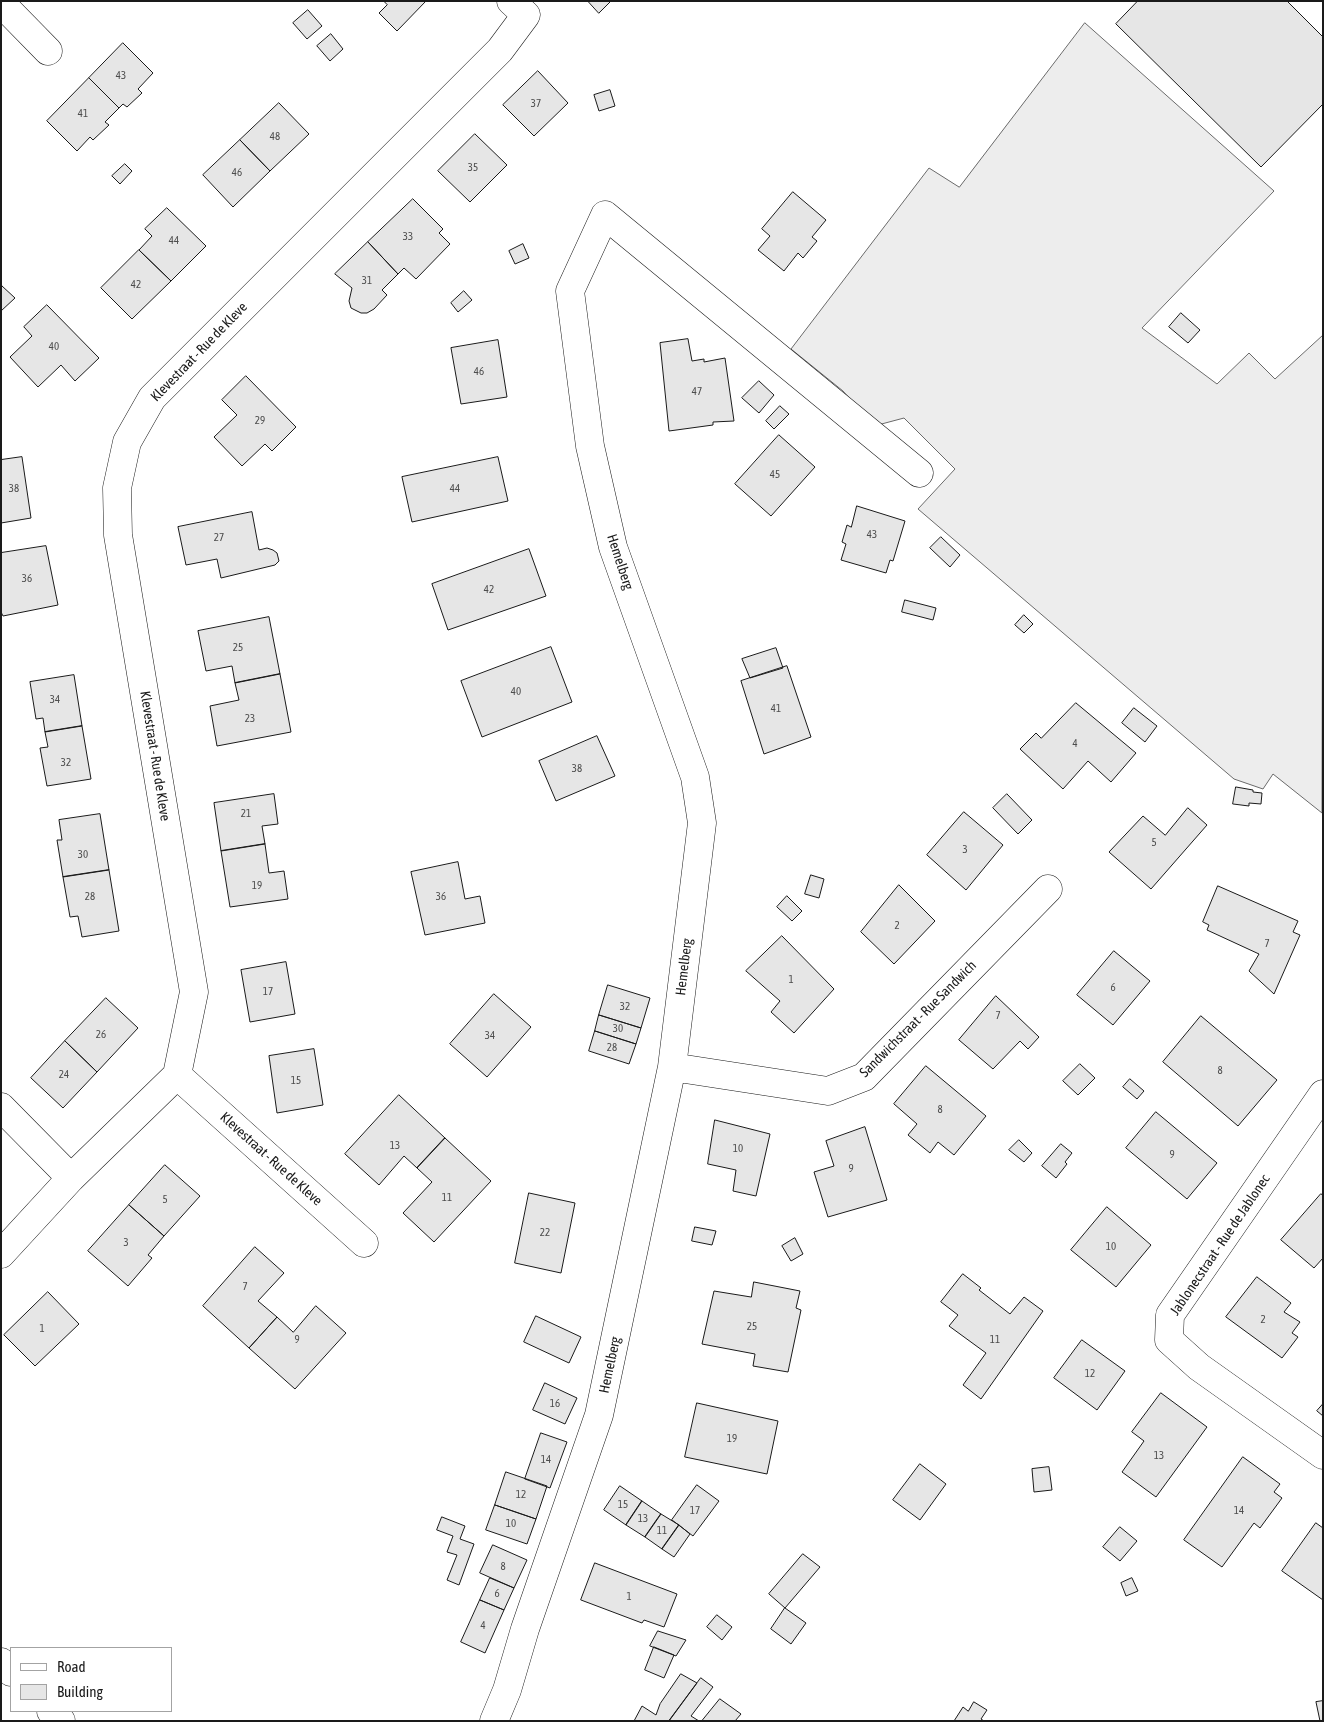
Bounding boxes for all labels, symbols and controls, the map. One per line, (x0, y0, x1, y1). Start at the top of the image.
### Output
house number: 43 (116, 69, 126, 83)
house number: 37 (531, 97, 541, 111)
house number: 41 (78, 107, 88, 121)
house number: 48 (270, 130, 280, 144)
house number: 35 (468, 161, 478, 175)
house number: 46 (232, 166, 242, 180)
house number: 33 (403, 230, 413, 244)
house number: 44 (169, 234, 179, 248)
house number: 31 (362, 274, 372, 288)
house number: 42 (131, 278, 141, 292)
street label: Klevestraat - Rue de Kleve (147, 299, 251, 405)
house number: 40 (49, 340, 59, 354)
house number: 46 (474, 365, 484, 379)
house number: 47 (692, 385, 702, 399)
house number: 29 (255, 414, 265, 428)
house number: 45 (770, 468, 780, 482)
house number: 38 (9, 482, 19, 496)
house number: 44 (450, 482, 460, 496)
house number: 43 (867, 528, 877, 542)
house number: 27 (214, 531, 224, 545)
street label: Hemelberg (603, 532, 637, 592)
house number: 36 (22, 572, 32, 586)
house number: 42 (484, 583, 494, 597)
house number: 25 (233, 641, 243, 655)
house number: 40 (511, 685, 521, 699)
street label: Klevestraat - Rue de Kleve (136, 690, 174, 822)
house number: 34 (50, 693, 60, 707)
house number: 41 (771, 702, 781, 716)
house number: 23 (245, 712, 255, 726)
house number: 4 (1072, 737, 1078, 751)
house number: 32 (61, 756, 71, 770)
house number: 38 (572, 762, 582, 776)
house number: 21 (241, 807, 251, 821)
house number: 5 (1151, 836, 1157, 850)
house number: 3 (962, 843, 968, 857)
house number: 30 (78, 848, 88, 862)
house number: 19 (252, 879, 262, 893)
house number: 28 (85, 890, 95, 904)
house number: 36 (436, 890, 446, 904)
house number: 2 (894, 919, 900, 933)
house number: 7 (1264, 937, 1270, 951)
street label: Hemelberg (672, 938, 696, 996)
street label: Sandwichstraat - Rue Sandwich (856, 957, 980, 1081)
house number: 1 (788, 973, 794, 987)
house number: 6 (1110, 981, 1116, 995)
house number: 17 (263, 985, 273, 999)
house number: 32 (620, 1000, 630, 1014)
house number: 7 (995, 1009, 1001, 1023)
house number: 30 (613, 1022, 623, 1036)
house number: 26 (96, 1028, 106, 1042)
house number: 34 (485, 1029, 495, 1043)
house number: 28 (607, 1041, 617, 1055)
house number: 8 (1217, 1064, 1223, 1078)
house number: 24 (59, 1068, 69, 1082)
house number: 15 (291, 1074, 301, 1088)
house number: 8 (937, 1103, 943, 1117)
street label: Klevestraat - Rue de Kleve (217, 1109, 325, 1209)
house number: 13 (390, 1139, 400, 1153)
house number: 10 (733, 1142, 743, 1156)
house number: 9 (1169, 1148, 1175, 1162)
house number: 9 (848, 1162, 854, 1176)
street label: Jablonecstraat - Rue de Jablonec (1167, 1171, 1273, 1319)
house number: 11 (442, 1191, 452, 1205)
house number: 5 (162, 1193, 168, 1207)
house number: 22 (540, 1226, 550, 1240)
house number: 3 (123, 1236, 129, 1250)
house number: 10 (1106, 1240, 1116, 1254)
house number: 7 (242, 1280, 248, 1294)
house number: 2 (1260, 1313, 1266, 1327)
house number: 25 (747, 1320, 757, 1334)
house number: 1 (39, 1322, 45, 1336)
house number: 9 (294, 1333, 300, 1347)
house number: 11 (990, 1333, 1000, 1347)
street label: Hemelberg (596, 1335, 624, 1395)
house number: 12 (1085, 1367, 1095, 1381)
house number: 16 (550, 1397, 560, 1411)
house number: 19 (727, 1432, 737, 1446)
house number: 13 (1154, 1449, 1164, 1463)
house number: 14 (541, 1453, 551, 1467)
house number: 12 (516, 1488, 526, 1502)
house number: 15 (618, 1498, 628, 1512)
house number: 17 (690, 1504, 700, 1518)
house number: 14 (1234, 1504, 1244, 1518)
house number: 13 (638, 1512, 648, 1526)
house number: 10 (506, 1517, 516, 1531)
house number: 11 (657, 1524, 667, 1538)
house number: 8 (500, 1560, 506, 1574)
house number: 6 (494, 1587, 500, 1601)
house number: 1 (626, 1590, 632, 1604)
house number: 4 (480, 1619, 486, 1633)
legend (10, 1647, 172, 1712)
text: Road (57, 1658, 86, 1675)
text: Building (57, 1683, 103, 1700)

